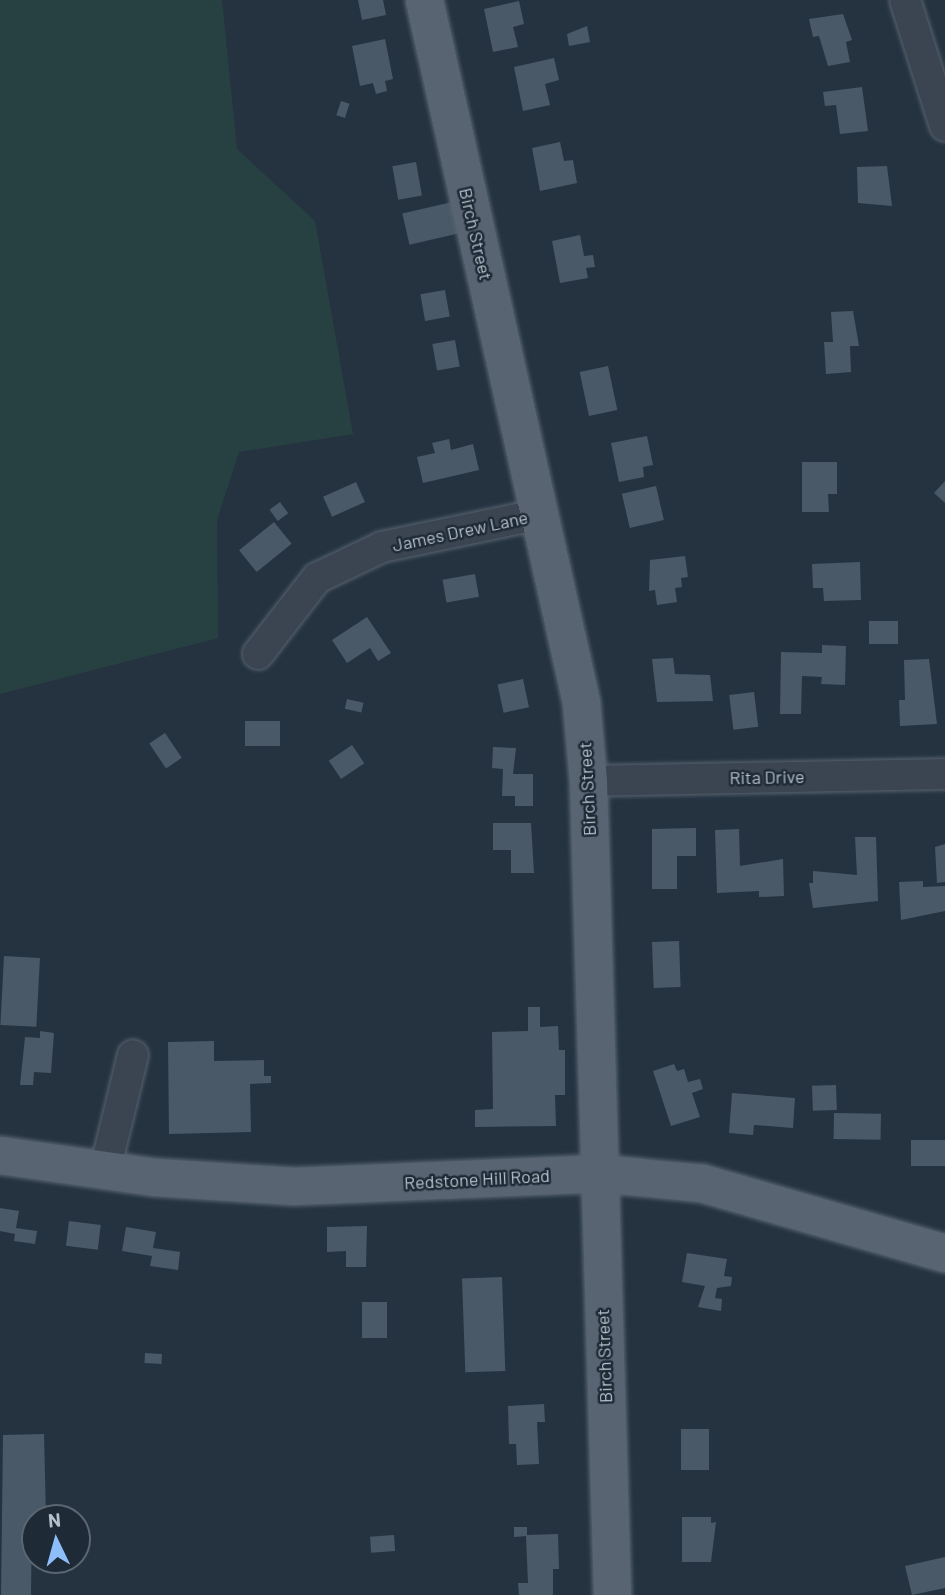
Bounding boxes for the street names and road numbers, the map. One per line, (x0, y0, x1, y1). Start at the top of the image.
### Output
street label: Birch Street (455, 186, 497, 282)
street label: James Drew Lane (390, 506, 530, 556)
street label: Birch Street (574, 741, 600, 837)
street label: Rita Drive (729, 766, 805, 788)
street label: Redstone Hill Road (404, 1164, 550, 1194)
street label: Birch Street (592, 1309, 616, 1403)

